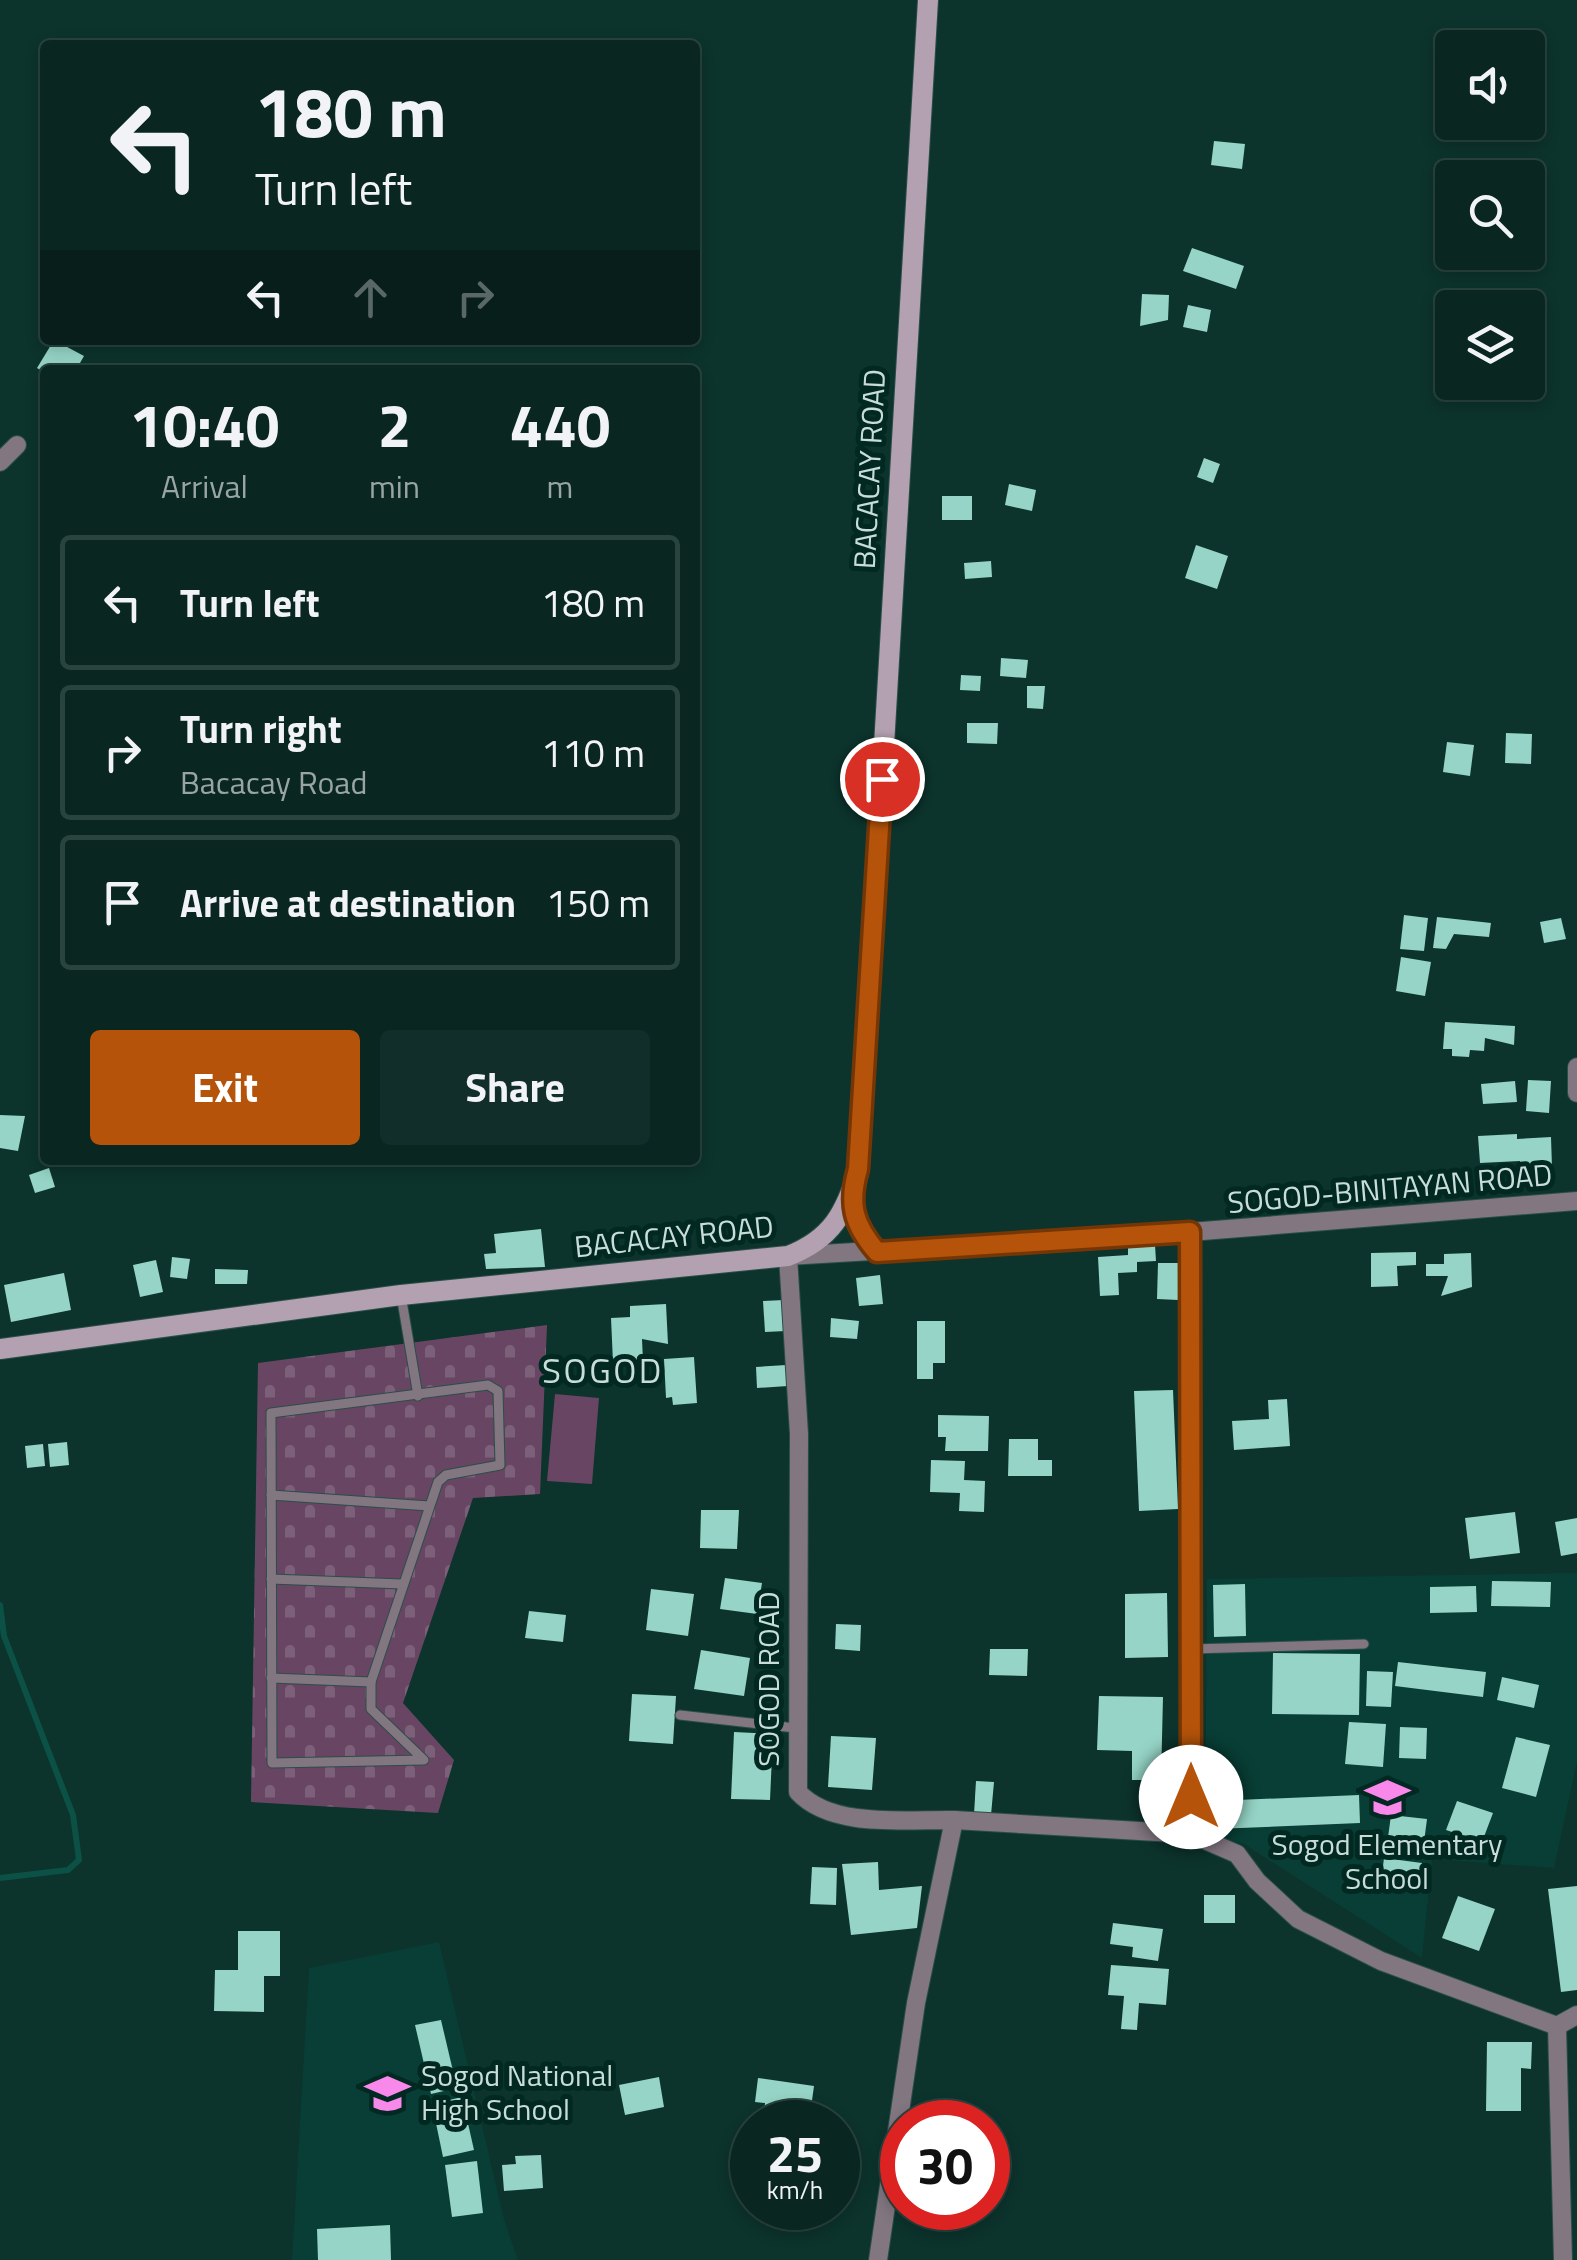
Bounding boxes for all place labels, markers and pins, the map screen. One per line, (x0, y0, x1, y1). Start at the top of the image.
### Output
pin (840, 737, 925, 822)
school or university icon: Sogod Elementary School (1363, 1774, 1411, 1822)
place label: Sogod Elementary School (1271, 1821, 1503, 1901)
place label: Sogod National High School (421, 2052, 613, 2132)
school or university icon: Sogod National High School (364, 2069, 412, 2117)

